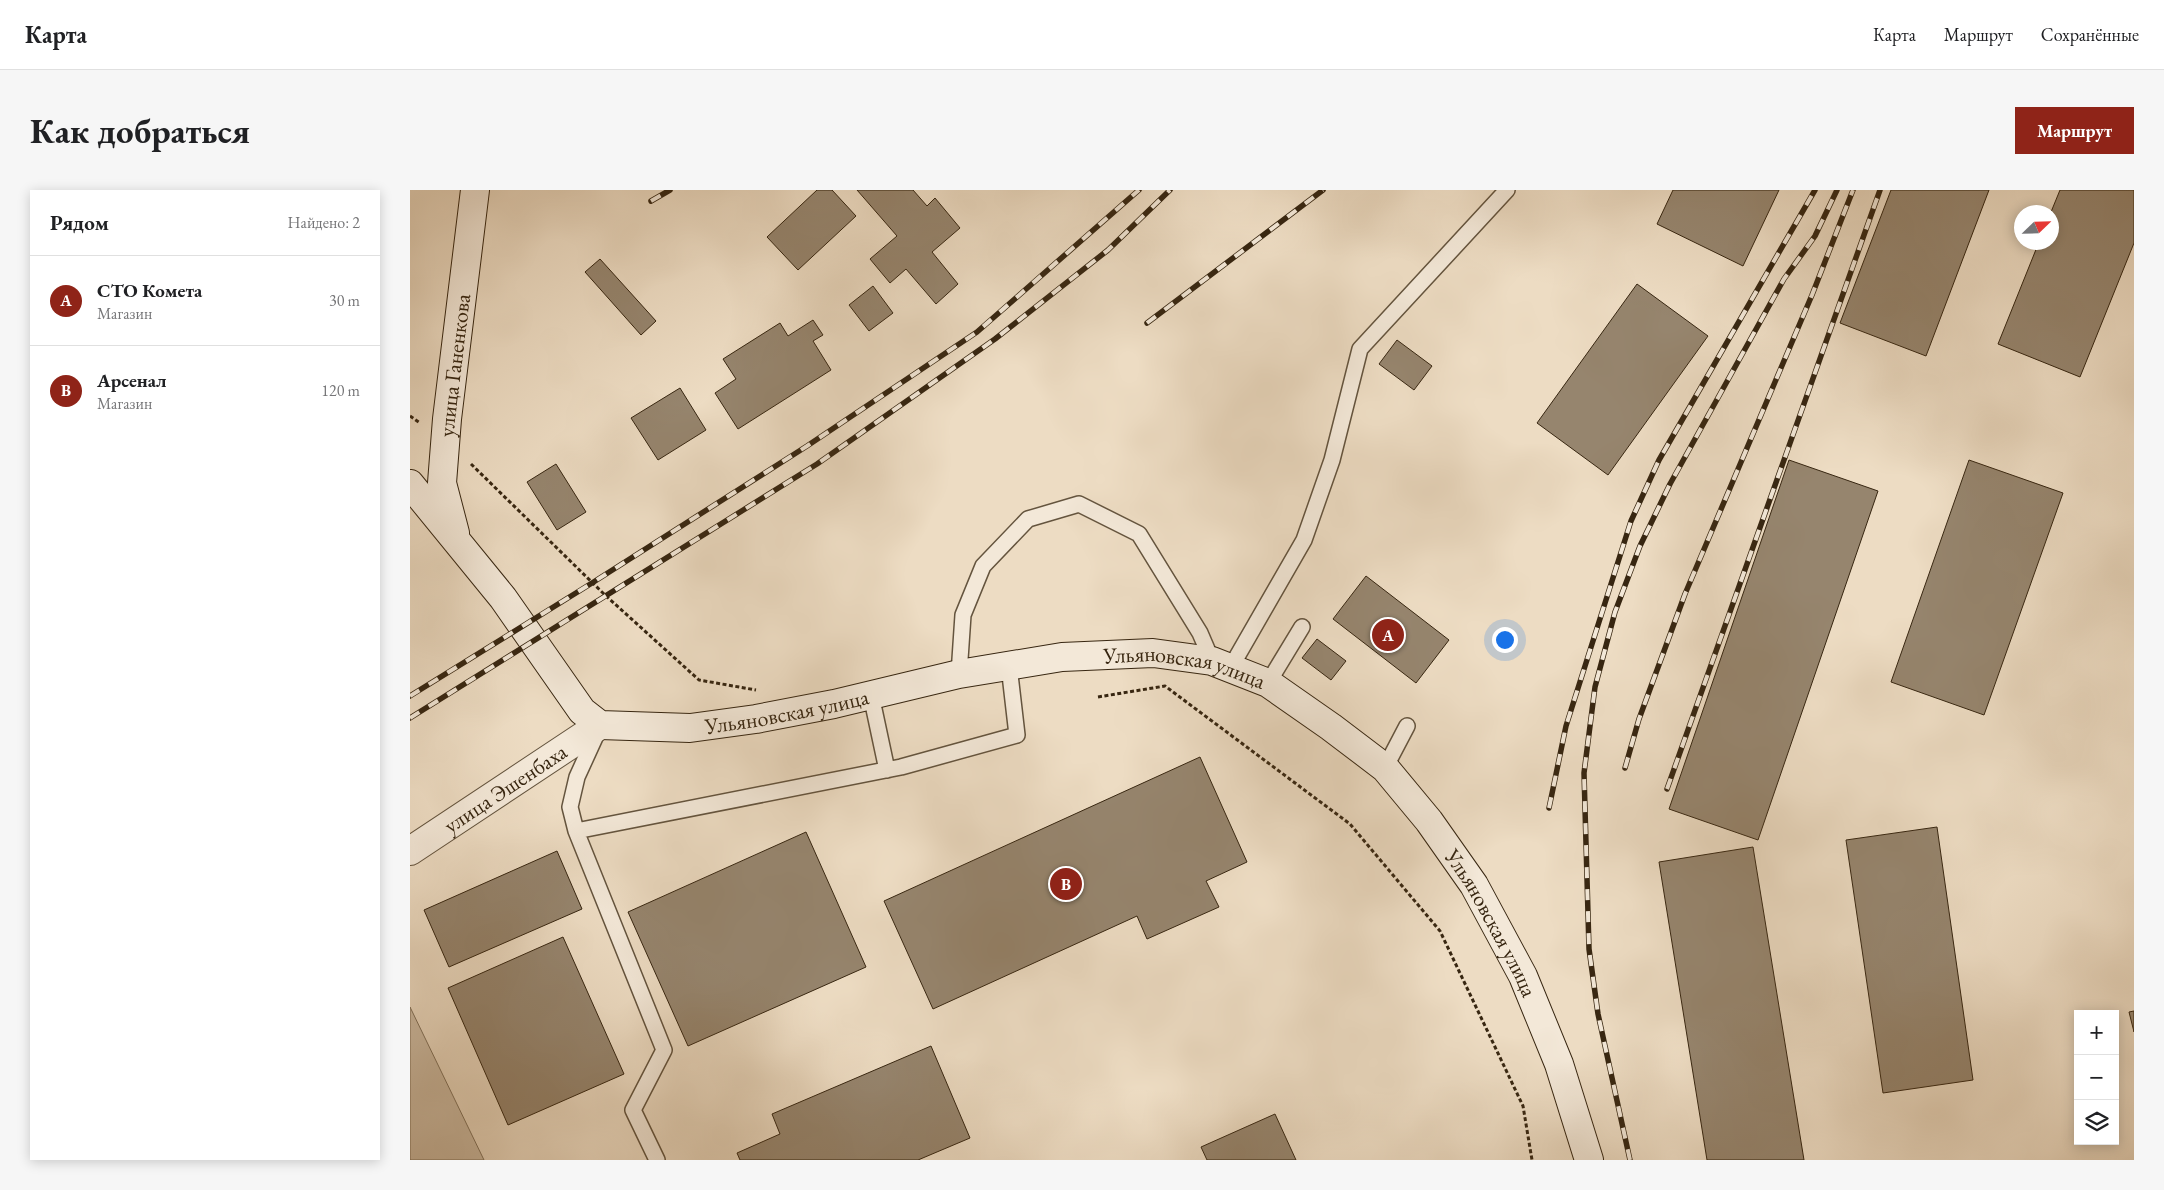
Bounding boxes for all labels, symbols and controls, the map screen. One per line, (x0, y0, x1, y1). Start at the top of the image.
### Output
text: Карта (25, 19, 87, 50)
text: Карта (1873, 23, 1916, 46)
text: Маршрут (1944, 23, 2013, 46)
text: Сохранённые (2041, 23, 2139, 46)
button: Маршрут (2015, 107, 2134, 154)
text: Как добраться (30, 108, 250, 153)
north arrow (2014, 205, 2059, 250)
text: Рядом (50, 209, 109, 236)
text: Найдено: 2 (288, 212, 360, 233)
text: СТО Комета (97, 278, 202, 303)
text: A (60, 290, 72, 311)
text: 30 m (329, 290, 360, 311)
street label: улица Ганенкова (432, 292, 477, 438)
text: Магазин (97, 303, 152, 324)
text: Арсенал (97, 368, 167, 393)
text: B (61, 380, 71, 401)
text: 120 m (321, 380, 360, 401)
text: Магазин (97, 393, 152, 414)
pin: A (1372, 616, 1404, 654)
your location (1492, 627, 1518, 653)
street label: Ульяновская улица (1101, 639, 1270, 696)
street label: Ульяновская улица (702, 682, 872, 741)
street label: улица Эшенбаха (438, 737, 573, 840)
street label: Ульяновская улица (1437, 842, 1544, 1002)
pin: B (1050, 865, 1082, 903)
map controls (2074, 1010, 2119, 1145)
button: + (2074, 1010, 2119, 1055)
button: − (2074, 1055, 2119, 1100)
button: layers (2074, 1100, 2119, 1145)

